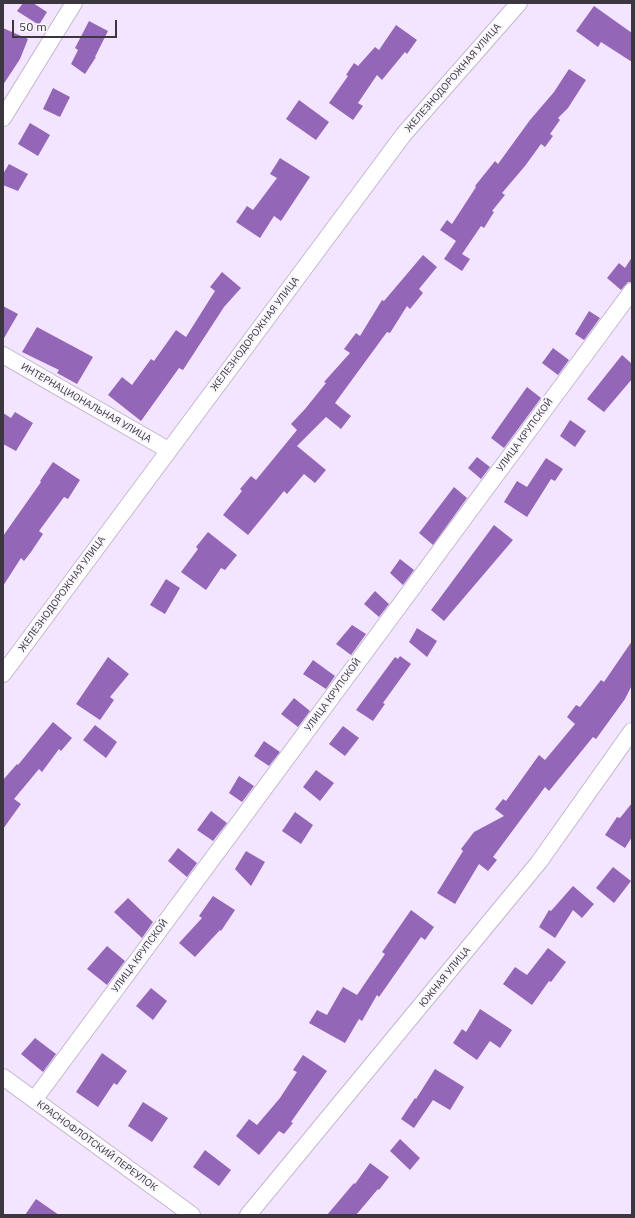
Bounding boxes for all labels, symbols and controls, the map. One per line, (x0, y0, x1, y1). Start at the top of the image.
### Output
scale bar (14, 12, 119, 38)
text: 50 m (19, 19, 47, 34)
street label: ЖЕЛЕЗНОДОРОЖНАЯ УЛИЦА (402, 21, 504, 135)
street label: ЖЕЛЕЗНОДОРОЖНАЯ УЛИЦА (208, 274, 302, 394)
street label: ИНТЕРНАЦИОНАЛЬНАЯ УЛИЦА (19, 361, 153, 445)
street label: УЛИЦА КРУПСКОЙ (494, 396, 556, 474)
street label: ЖЕЛЕЗНОДОРОЖНАЯ УЛИЦА (16, 534, 108, 654)
street label: УЛИЦА КРУПСКОЙ (302, 656, 364, 734)
street label: УЛИЦА КРУПСКОЙ (109, 917, 171, 995)
street label: ЮЖНАЯ УЛИЦА (417, 944, 473, 1010)
street label: КРАСНОФЛОТСКИЙ ПЕРЕУЛОК (34, 1098, 160, 1194)

